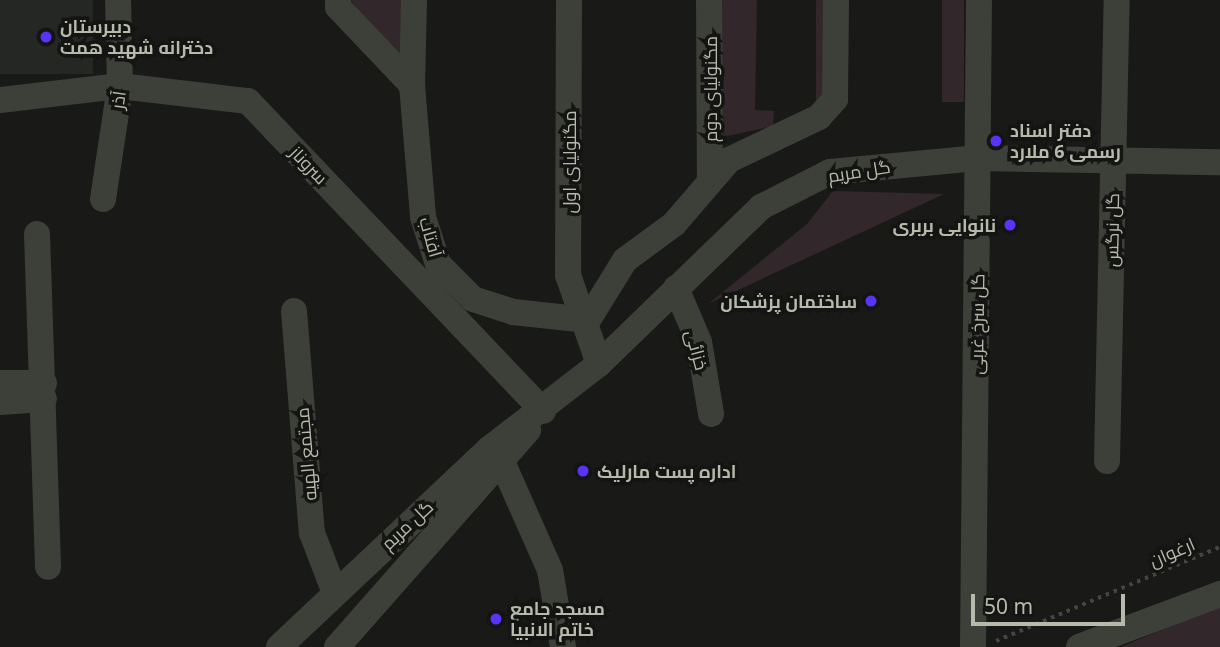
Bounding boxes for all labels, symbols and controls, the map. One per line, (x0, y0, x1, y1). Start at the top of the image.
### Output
place label: دبیرستان دخترانه شهید همت (60, 16, 213, 58)
marker: دبیرستان دخترانه شهید همت (38, 29, 54, 45)
street label: مگنولیای دوم (699, 36, 721, 142)
street label: آذر (106, 89, 130, 111)
street label: مگنولیای اول (558, 111, 580, 213)
place label: دفتر اسناد رسمی 6 ملارد (1010, 120, 1121, 162)
marker: دفتر اسناد رسمی 6 ملارد (988, 133, 1004, 149)
street label: سروناز (286, 141, 332, 189)
street label: گل مریم (826, 155, 892, 187)
street label: گل نرگس (1101, 193, 1123, 267)
place label: نانوایی بربری (893, 214, 996, 236)
street label: آفتاب (415, 215, 447, 259)
marker: نانوایی بربری (1002, 217, 1018, 233)
street label: گل سرخ غربی (965, 273, 989, 375)
place label: ساختمان پزشکان (720, 290, 857, 312)
marker: ساختمان پزشکان (863, 293, 879, 309)
street label: خزائی (681, 327, 713, 373)
street label: مجتمع الهیه (291, 407, 321, 501)
place label: اداره پست مارلیک (597, 460, 736, 482)
marker: اداره پست مارلیک (575, 463, 591, 479)
street label: گل مریم (377, 496, 437, 554)
street label: ارغوان (1146, 533, 1198, 571)
scale bar (975, 580, 1129, 624)
text: 50 m (984, 592, 1033, 620)
place label: مسجد جامع خاتم الانبیا (510, 598, 605, 640)
marker: مسجد جامع خاتم الانبیا (488, 611, 504, 627)

